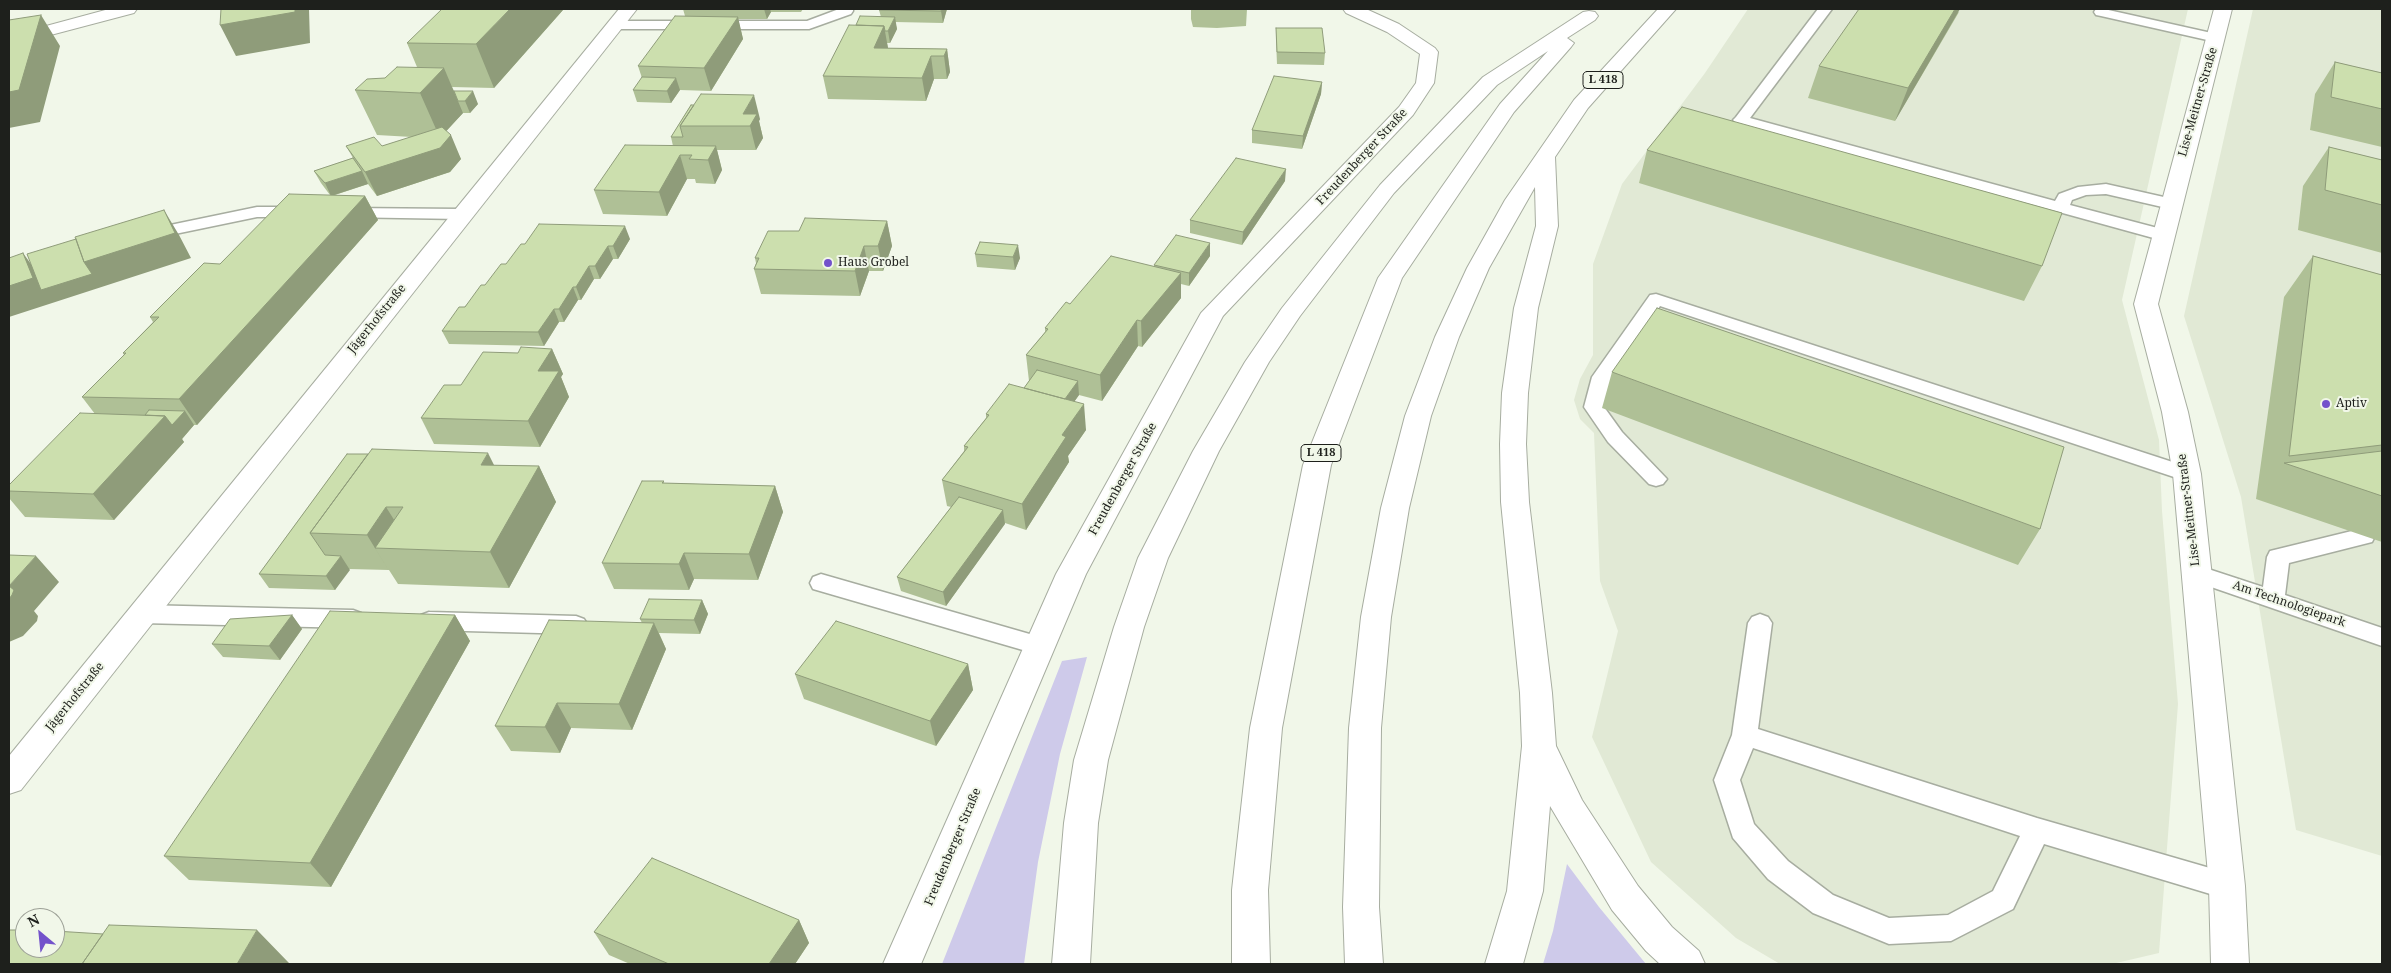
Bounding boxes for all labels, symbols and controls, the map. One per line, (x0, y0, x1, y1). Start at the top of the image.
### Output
street label: Lise-Meitner-Straße (2175, 46, 2221, 158)
road number: L 418 (1583, 72, 1623, 88)
street label: Freudenberger Straße (1314, 106, 1410, 208)
place label: Haus Grobel (838, 256, 909, 270)
marker: Haus Grobel (822, 257, 834, 269)
street label: Jägerhofstraße (345, 282, 409, 356)
place label: Aptiv (2336, 397, 2367, 411)
marker: Aptiv (2320, 398, 2332, 410)
street label: Freudenberger Straße (1086, 420, 1160, 538)
road number: L 418 (1301, 444, 1341, 462)
street label: Lise-Meitner-Straße (2175, 453, 2203, 567)
street label: Am Technologiepark (2231, 578, 2347, 630)
street label: Jägerhofstraße (43, 660, 107, 734)
street label: Freudenberger Straße (922, 786, 984, 908)
north arrow (15, 908, 65, 958)
text: N (24, 909, 43, 931)

